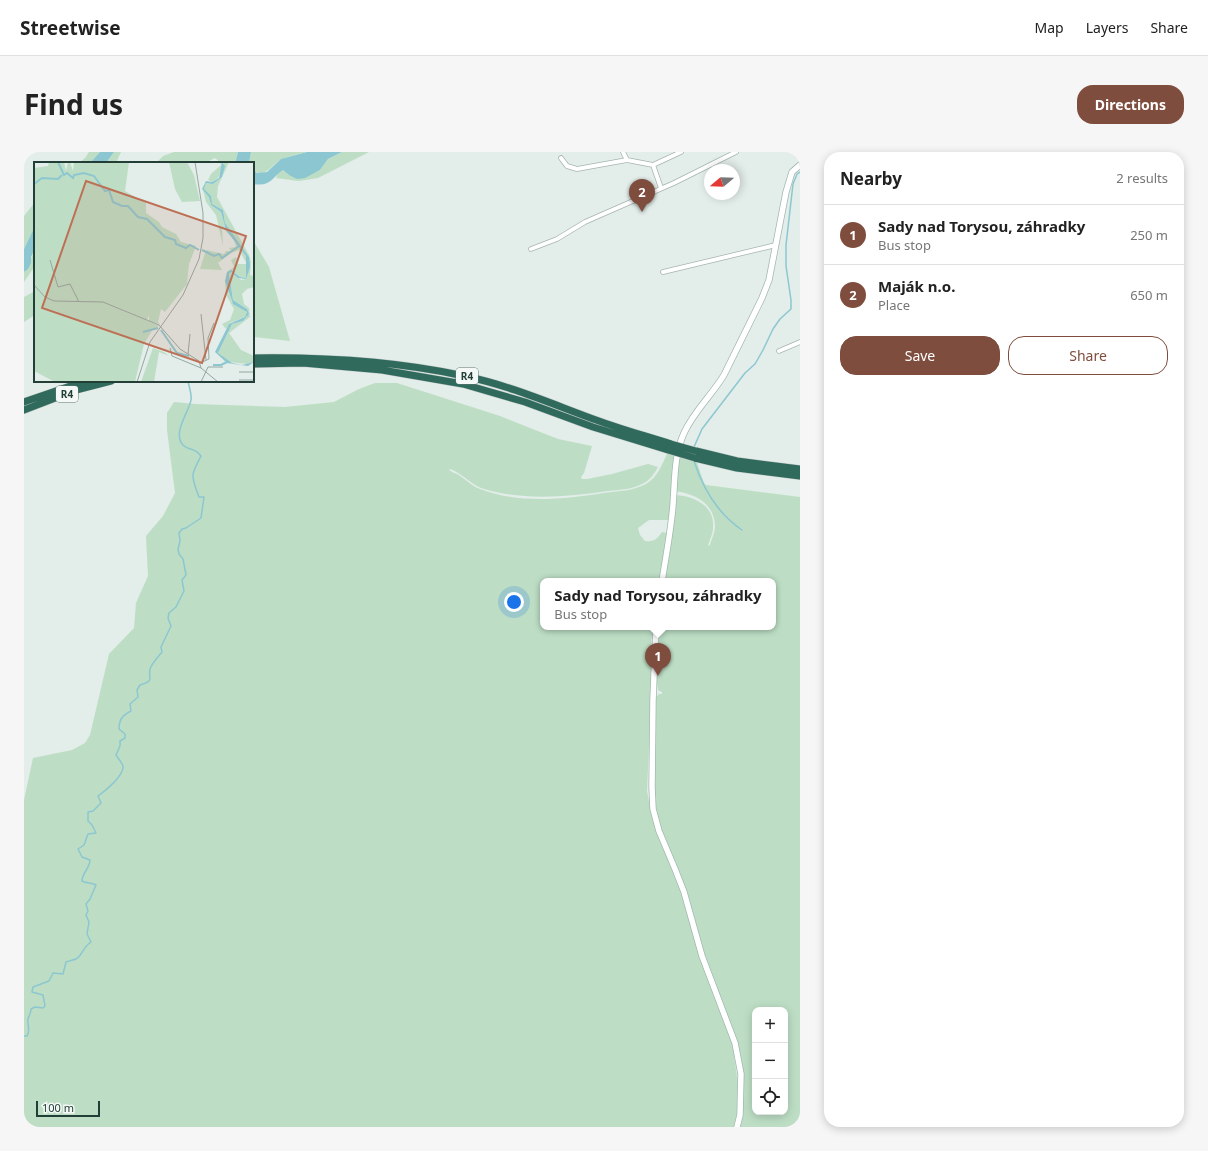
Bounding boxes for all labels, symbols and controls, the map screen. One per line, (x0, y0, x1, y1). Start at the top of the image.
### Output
text: Streetwise (20, 15, 121, 41)
text: Map (1035, 18, 1064, 37)
text: Layers (1086, 18, 1128, 37)
text: Share (1150, 18, 1188, 37)
text: Find us (24, 85, 123, 123)
button: Directions (1077, 85, 1184, 124)
inset map (34, 162, 254, 382)
north arrow (704, 164, 740, 200)
text: Nearby (840, 167, 902, 190)
text: 2 results (1116, 169, 1168, 187)
pin: 2 (629, 179, 655, 212)
text: Sady nad Torysou, záhradky (878, 216, 1085, 236)
text: 1 (849, 226, 857, 244)
text: 250 m (1130, 226, 1168, 244)
text: Bus stop (878, 236, 931, 254)
text: Maják n.o. (878, 276, 955, 296)
text: 2 (849, 286, 857, 304)
text: 650 m (1130, 286, 1168, 304)
text: Place (878, 296, 910, 314)
button: Save (840, 336, 1000, 375)
button: Share (1008, 336, 1168, 375)
road number: R4 (456, 368, 478, 384)
road number: R4 (56, 386, 78, 402)
popup (540, 578, 776, 630)
text: Sady nad Torysou, záhradky (554, 585, 762, 605)
your location (504, 592, 524, 612)
text: Bus stop (554, 605, 607, 623)
pin: 1 (645, 643, 671, 676)
map controls (752, 1007, 788, 1115)
button: + (752, 1007, 788, 1043)
button: − (752, 1043, 788, 1079)
button: locate (752, 1079, 788, 1115)
scale bar (36, 1099, 100, 1118)
text: 100 m (42, 1100, 74, 1115)

